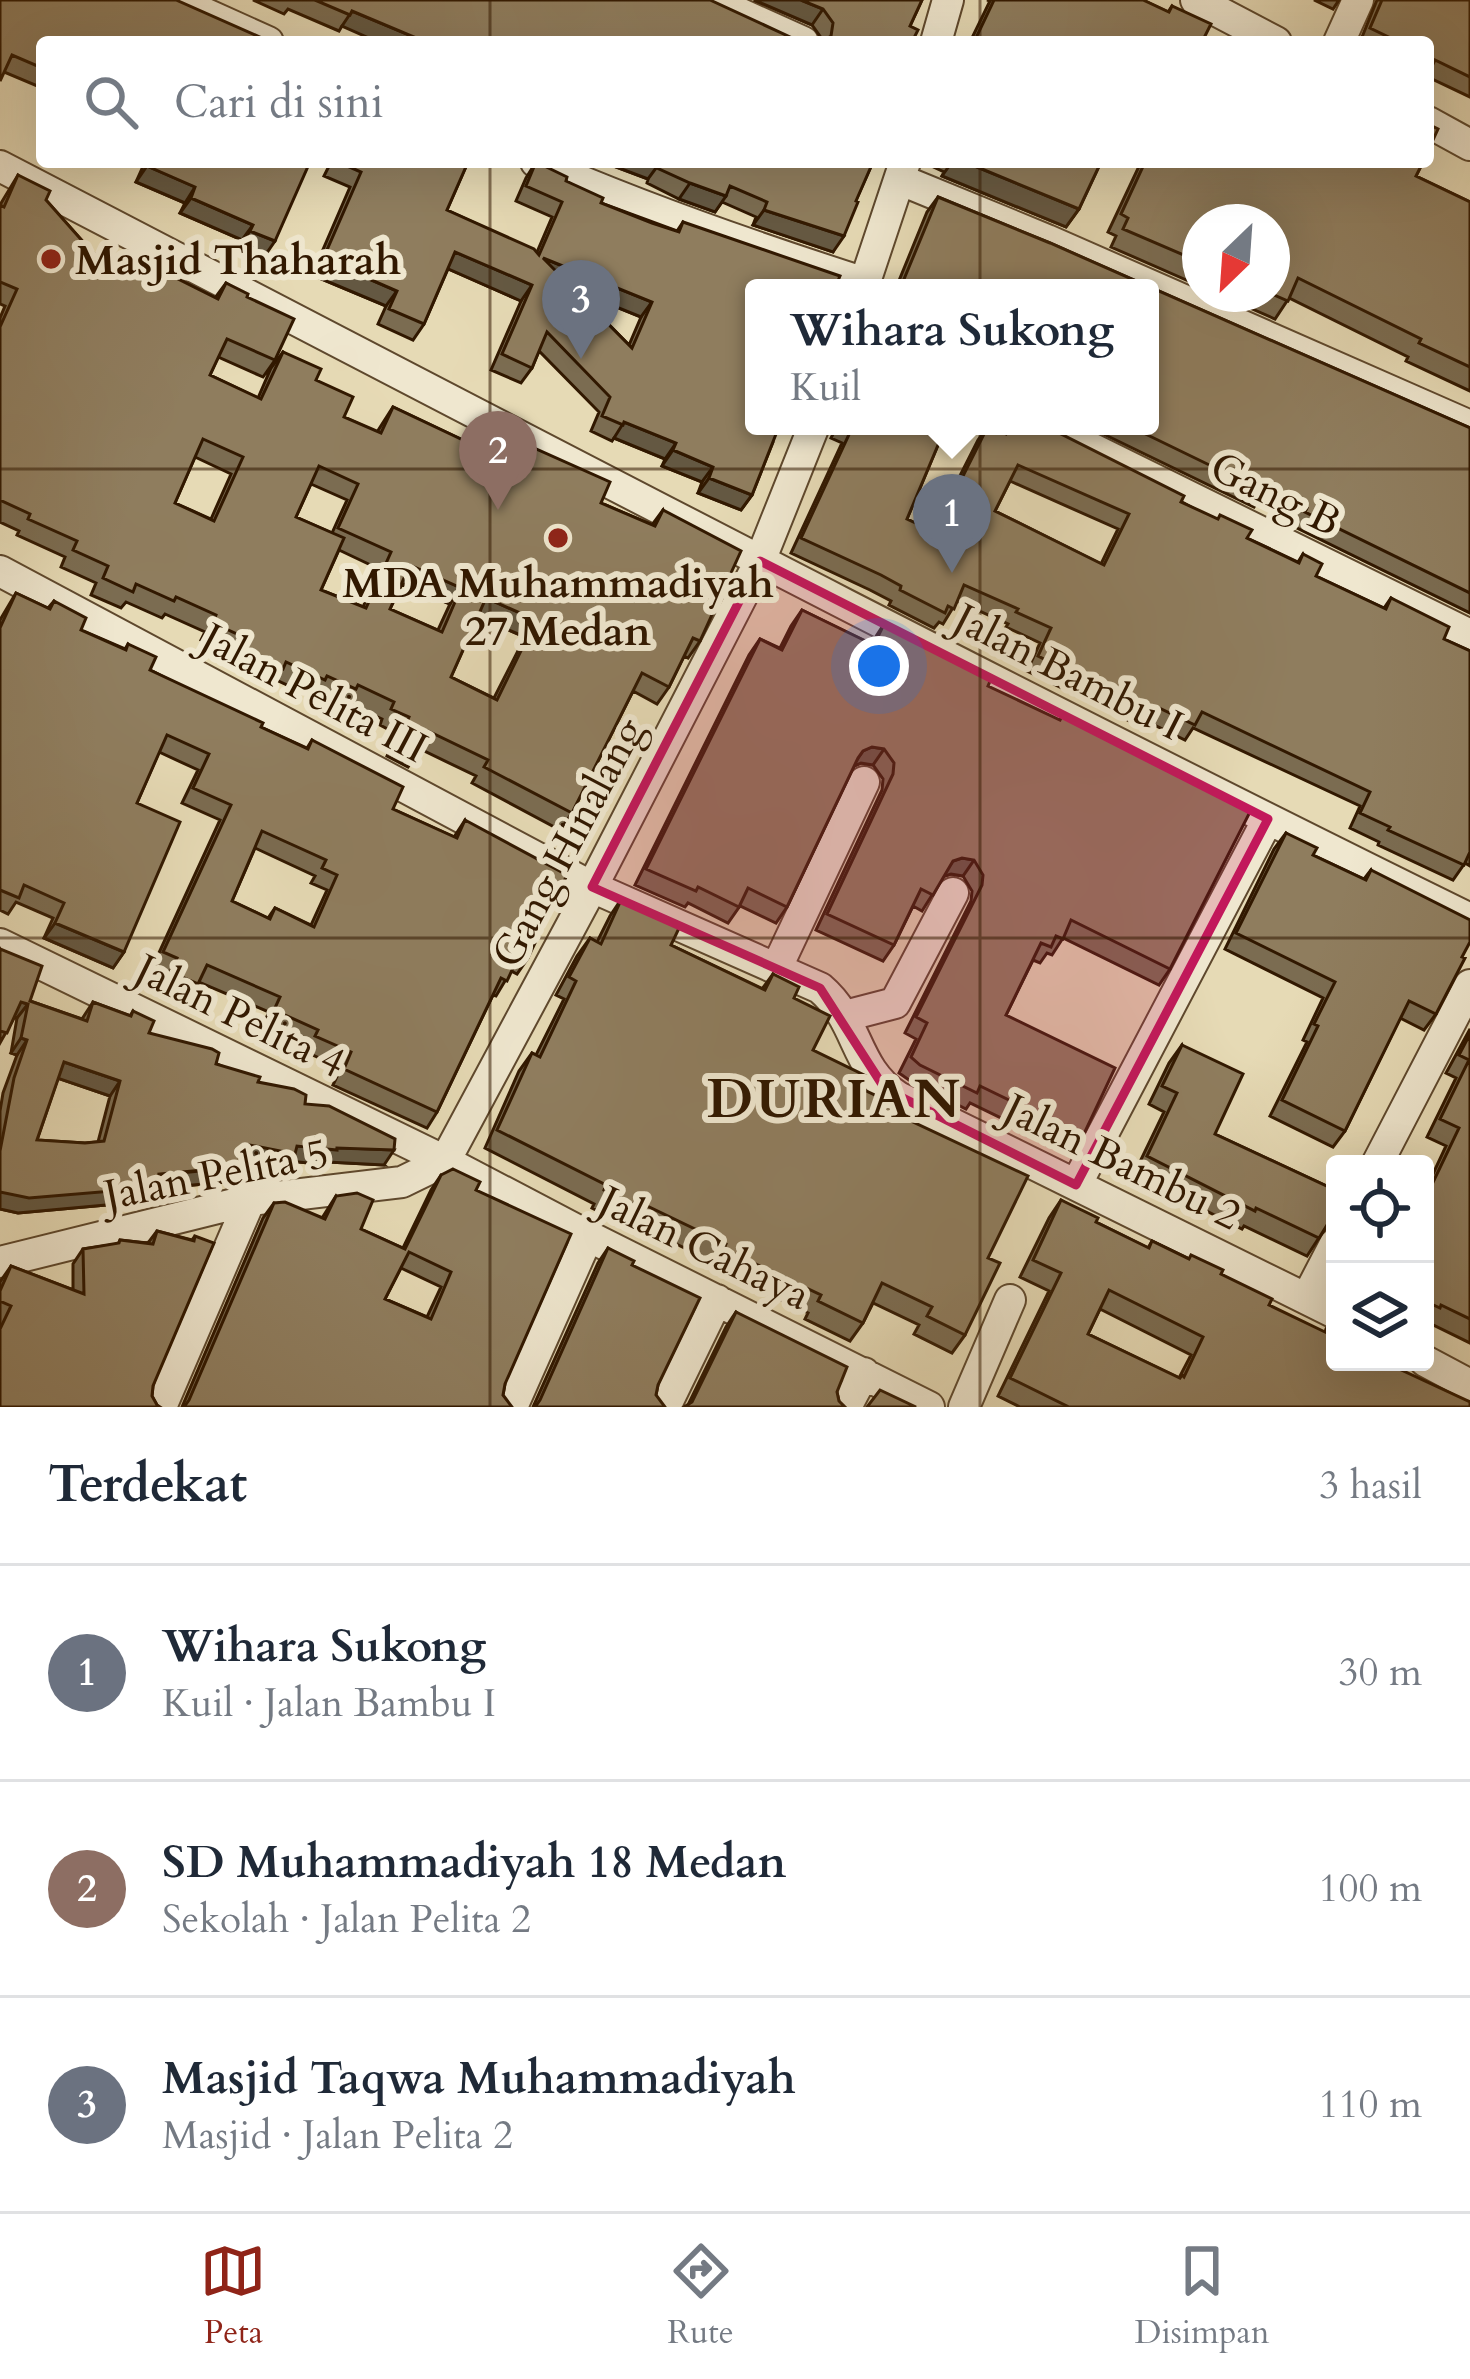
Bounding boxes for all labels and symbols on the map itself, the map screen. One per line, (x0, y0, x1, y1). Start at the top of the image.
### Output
north arrow (1182, 204, 1290, 312)
place label: Masjid Thaharah (75, 232, 401, 289)
marker: Masjid Thaharah (38, 246, 64, 272)
pin: 3 (542, 260, 620, 359)
pin: 2 (459, 411, 537, 510)
street label: Gang B (1201, 438, 1350, 550)
pin: 1 (913, 474, 991, 573)
marker: MDA Muhammadiyah 27 Medan (545, 525, 571, 551)
place label: MDA Muhammadiyah 27 Medan (342, 555, 774, 660)
street label: Jalan Bambu I (939, 588, 1193, 754)
street label: Jalan Pelita III (186, 607, 437, 777)
your location (849, 636, 909, 696)
street label: Gang Hinalang (479, 707, 658, 978)
street label: Jalan Pelita 4 (120, 938, 355, 1092)
district label: DURIAN (707, 1064, 963, 1137)
street label: Jalan Bambu 2 (989, 1078, 1250, 1244)
street label: Jalan Pelita 5 (94, 1125, 333, 1225)
street label: Jalan Cahaya (584, 1170, 819, 1324)

